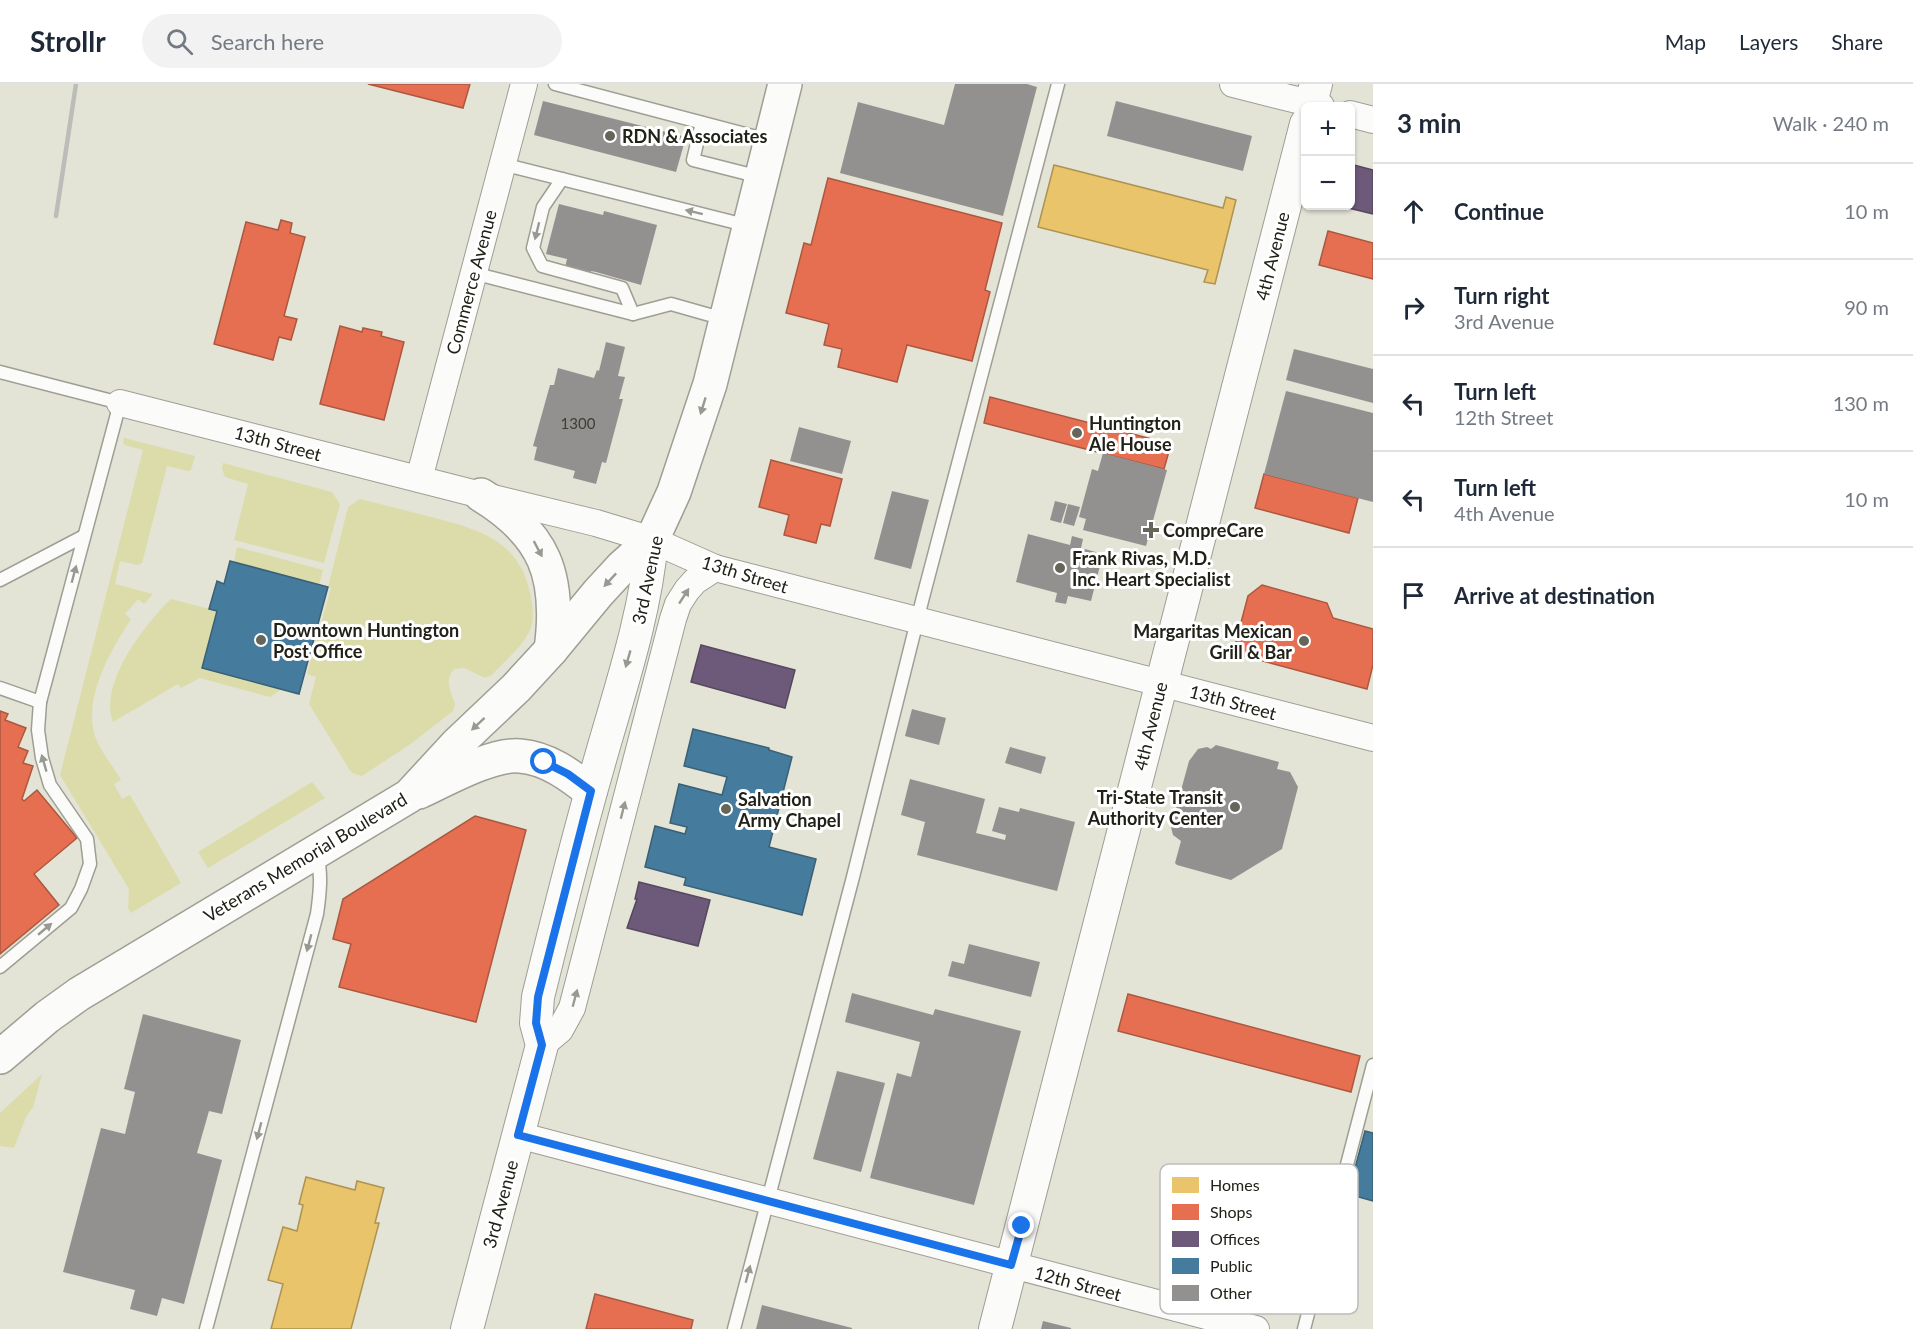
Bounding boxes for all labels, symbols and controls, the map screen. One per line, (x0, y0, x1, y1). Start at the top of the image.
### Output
search box (142, 14, 562, 68)
text: Strollr (30, 24, 106, 58)
icon: search (163, 25, 196, 58)
text: Search here (211, 28, 324, 55)
text: Map (1665, 29, 1706, 54)
text: Layers (1739, 29, 1798, 54)
text: Share (1831, 29, 1883, 54)
map controls (1301, 102, 1355, 210)
button: + (1301, 102, 1355, 156)
text: 3 min (1397, 107, 1461, 139)
text: Walk · 240 m (1773, 111, 1889, 135)
place label: RDN & Associates (622, 125, 767, 147)
marker: RDN & Associates (603, 129, 617, 143)
button: − (1301, 156, 1355, 210)
icon: ahead (1397, 195, 1430, 228)
text: Continue (1454, 198, 1544, 225)
text: 10 m (1844, 199, 1889, 223)
street label: Commerce Avenue (441, 207, 501, 357)
one-way arrow (684, 207, 703, 217)
street label: 4th Avenue (1250, 209, 1294, 303)
one-way arrow (532, 222, 541, 240)
text: Turn right (1454, 282, 1549, 309)
icon: right (1397, 291, 1430, 324)
text: 90 m (1844, 295, 1889, 319)
text: 3rd Avenue (1454, 309, 1554, 333)
text: Turn left (1454, 378, 1536, 405)
icon: left (1397, 387, 1430, 420)
text: 130 m (1833, 391, 1889, 415)
one-way arrow (698, 397, 707, 415)
text: 12th Street (1454, 405, 1553, 429)
place label: Huntington Ale House (1088, 412, 1181, 455)
house number: 1300 (561, 414, 596, 432)
street label: 13th Street (232, 421, 325, 465)
marker: Huntington Ale House (1070, 426, 1084, 440)
text: Turn left (1454, 474, 1536, 501)
icon: left (1397, 483, 1430, 516)
text: 10 m (1844, 487, 1889, 511)
text: 4th Avenue (1454, 501, 1555, 525)
place label: CompreCare (1163, 519, 1264, 541)
marker: CompreCare (1144, 523, 1158, 537)
street label: 3rd Avenue (627, 534, 667, 626)
one-way arrow (533, 540, 543, 557)
place label: Frank Rivas, M.D. Inc. Heart Specialist (1072, 547, 1231, 590)
street label: 13th Street (699, 550, 791, 598)
marker: Frank Rivas, M.D. Inc. Heart Specialist (1053, 561, 1067, 575)
one-way arrow (70, 564, 79, 582)
one-way arrow (603, 573, 617, 588)
icon: arrive (1397, 579, 1430, 612)
text: Arrive at destination (1454, 582, 1655, 609)
one-way arrow (678, 588, 689, 604)
place label: Downtown Huntington Post Office (273, 619, 459, 662)
place label: Margaritas Mexican Grill & Bar (1133, 620, 1292, 663)
marker: Downtown Huntington Post Office (254, 633, 268, 647)
marker: Margaritas Mexican Grill & Bar (1297, 634, 1311, 648)
one-way arrow (623, 650, 632, 668)
street label: 4th Avenue (1128, 679, 1172, 773)
street label: 13th Street (1187, 680, 1280, 724)
one-way arrow (471, 717, 486, 730)
route start (530, 748, 556, 774)
one-way arrow (39, 754, 48, 772)
place label: Tri-State Transit Authority Center (1087, 786, 1223, 829)
street label: Veterans Memorial Boulevard (199, 788, 411, 926)
place label: Salvation Army Chapel (737, 788, 841, 831)
one-way arrow (619, 800, 629, 819)
marker: Tri-State Transit Authority Center (1228, 800, 1242, 814)
marker: Salvation Army Chapel (719, 802, 733, 816)
one-way arrow (37, 923, 53, 936)
one-way arrow (304, 934, 313, 952)
one-way arrow (570, 989, 580, 1008)
one-way arrow (253, 1122, 263, 1140)
street label: 3rd Avenue (478, 1158, 522, 1250)
legend (1160, 1164, 1358, 1314)
text: Homes (1210, 1175, 1260, 1194)
text: Shops (1210, 1202, 1253, 1221)
route end (1008, 1212, 1034, 1238)
text: Offices (1210, 1229, 1260, 1248)
text: Public (1210, 1256, 1253, 1275)
street label: 12th Street (1032, 1261, 1125, 1305)
one-way arrow (744, 1265, 753, 1283)
text: Other (1210, 1283, 1252, 1302)

